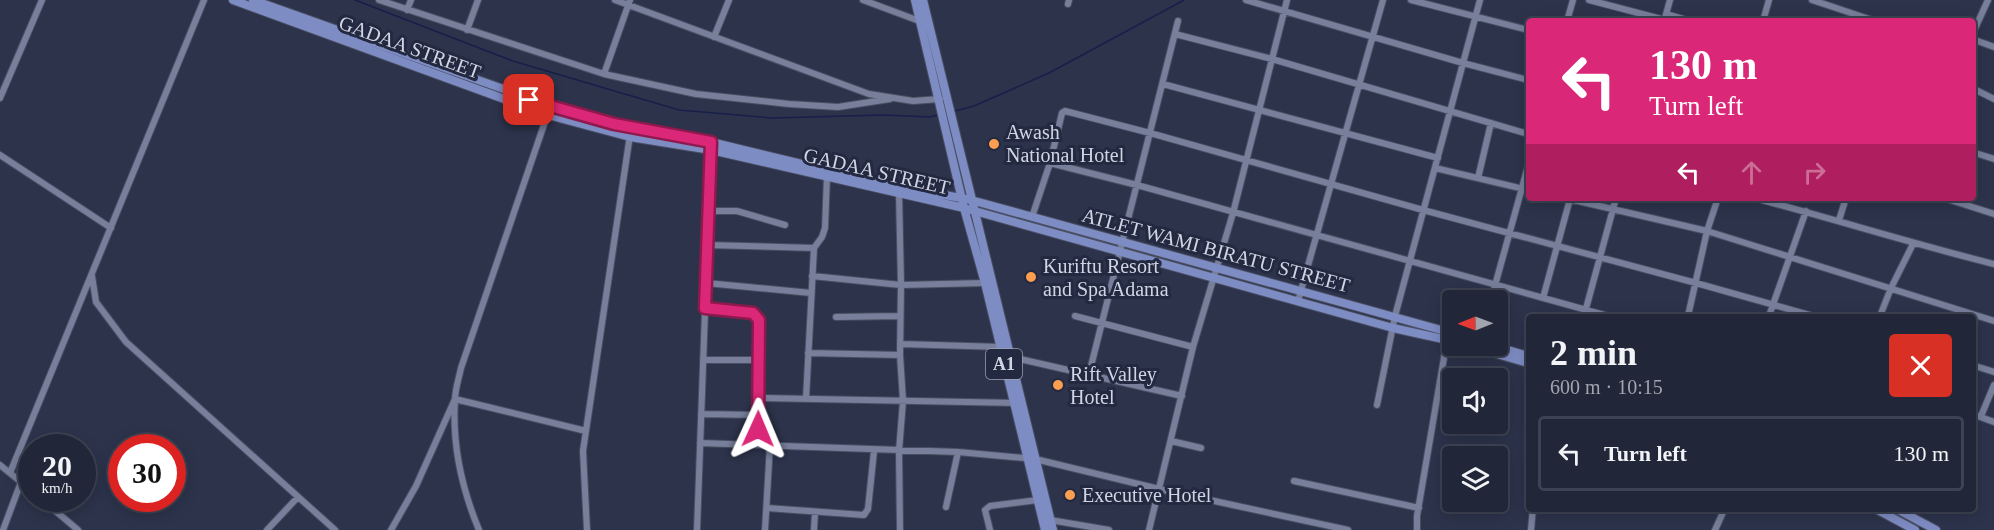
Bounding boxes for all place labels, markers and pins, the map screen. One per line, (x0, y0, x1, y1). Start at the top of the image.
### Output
pin (503, 74, 554, 125)
place label: Awash National Hotel (1006, 121, 1125, 166)
marker: Awash National Hotel (987, 137, 1001, 151)
place label: Kuriftu Resort and Spa Adama (1043, 255, 1169, 301)
marker: Kuriftu Resort and Spa Adama (1024, 270, 1038, 284)
place label: Rift Valley Hotel (1070, 363, 1157, 408)
marker: Rift Valley Hotel (1051, 378, 1065, 392)
place label: Executive Hotel (1082, 484, 1212, 506)
marker: Executive Hotel (1063, 488, 1077, 502)

